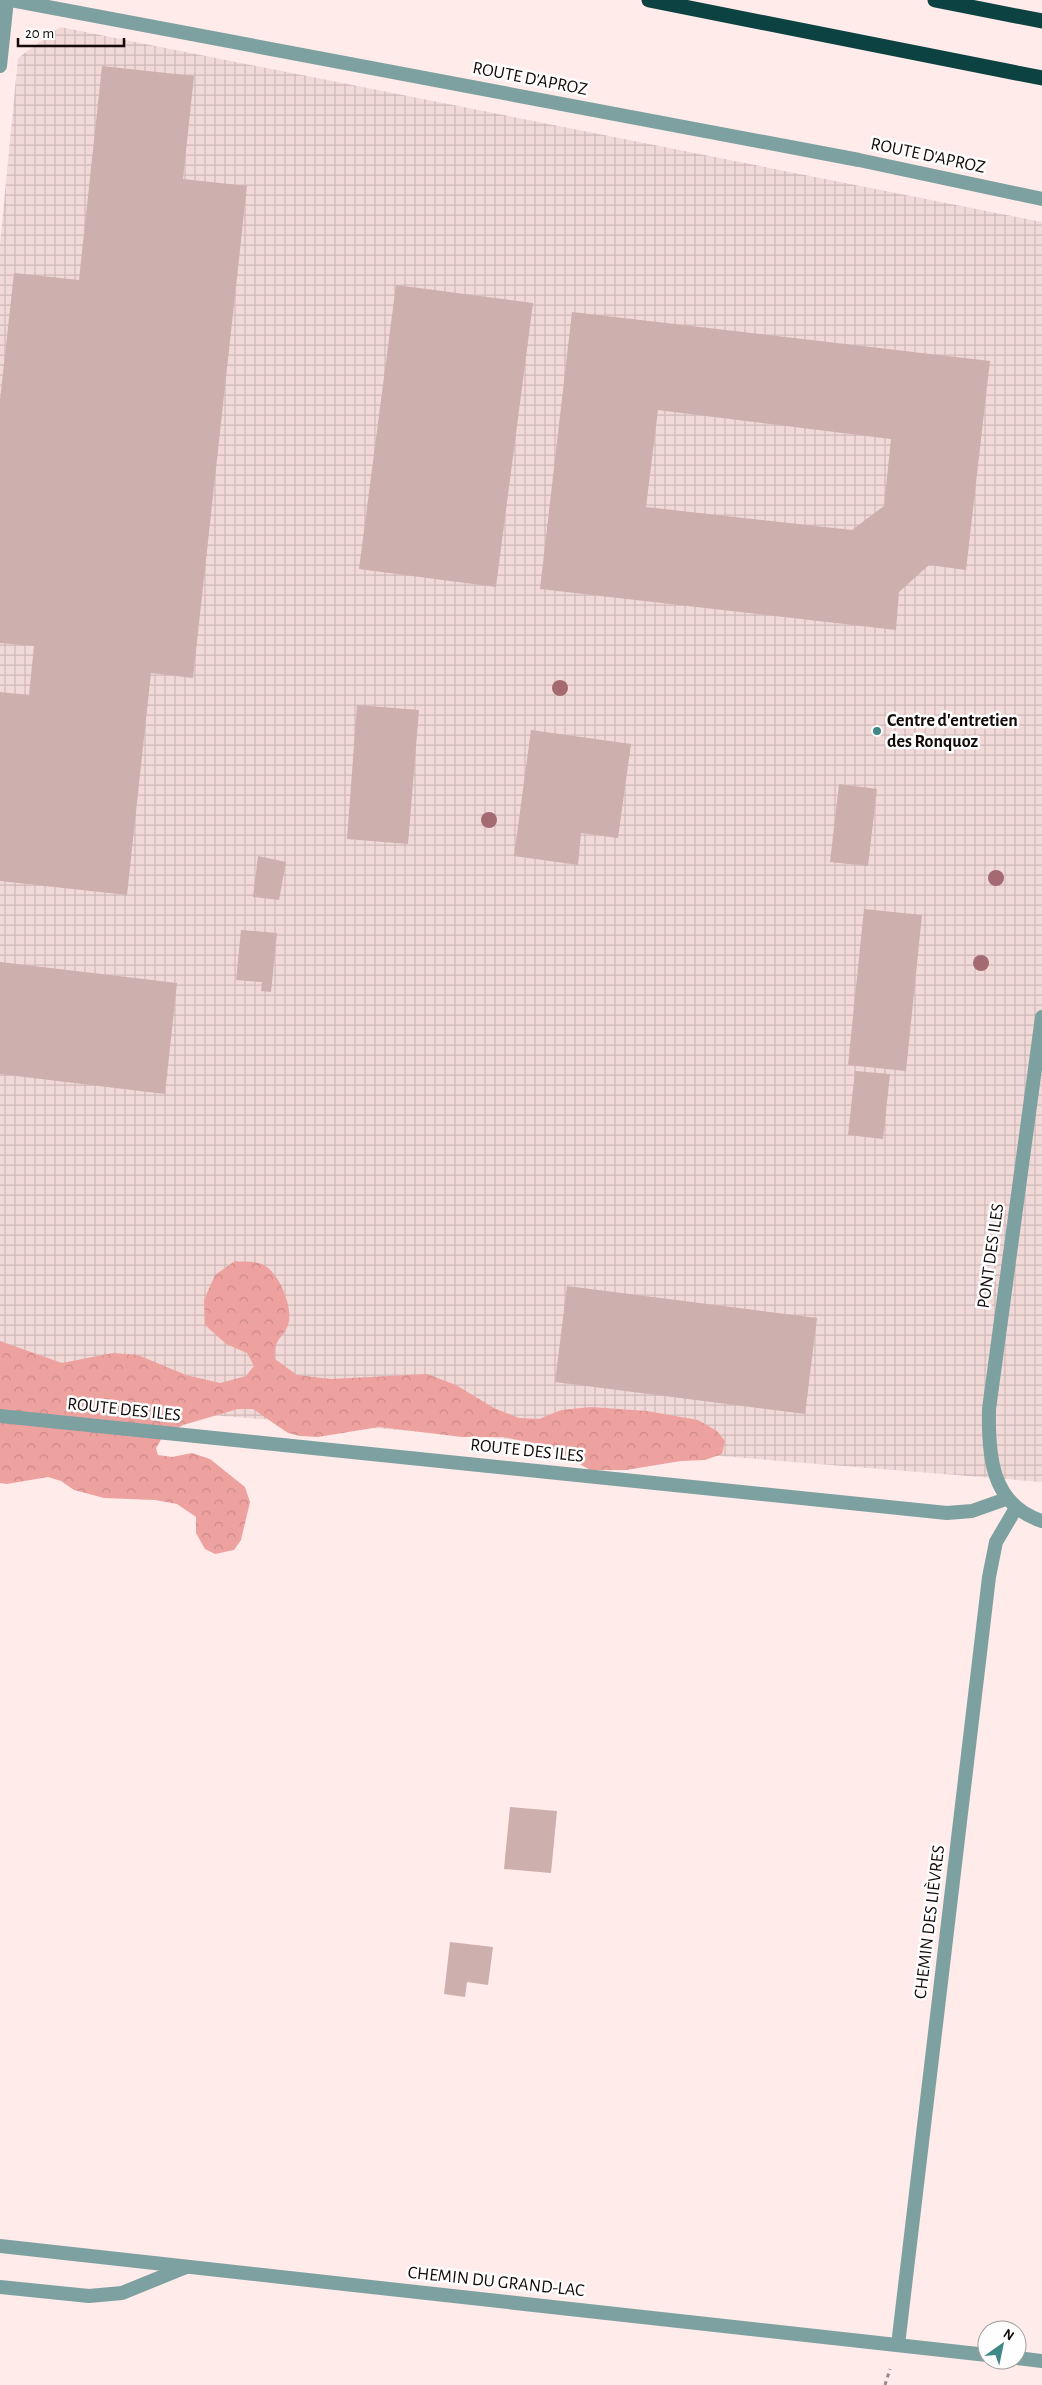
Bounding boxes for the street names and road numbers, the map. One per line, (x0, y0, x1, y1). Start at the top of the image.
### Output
street label: ROUTE D'APROZ (471, 59, 589, 99)
street label: ROUTE D'APROZ (869, 135, 987, 177)
street label: PONT DES ILES (975, 1202, 1007, 1310)
street label: ROUTE DES ILES (66, 1395, 182, 1425)
street label: ROUTE DES ILES (469, 1436, 585, 1466)
street label: CHEMIN DES LIÈVRES (909, 1844, 948, 2000)
street label: CHEMIN DU GRAND-LAC (407, 2264, 585, 2300)

